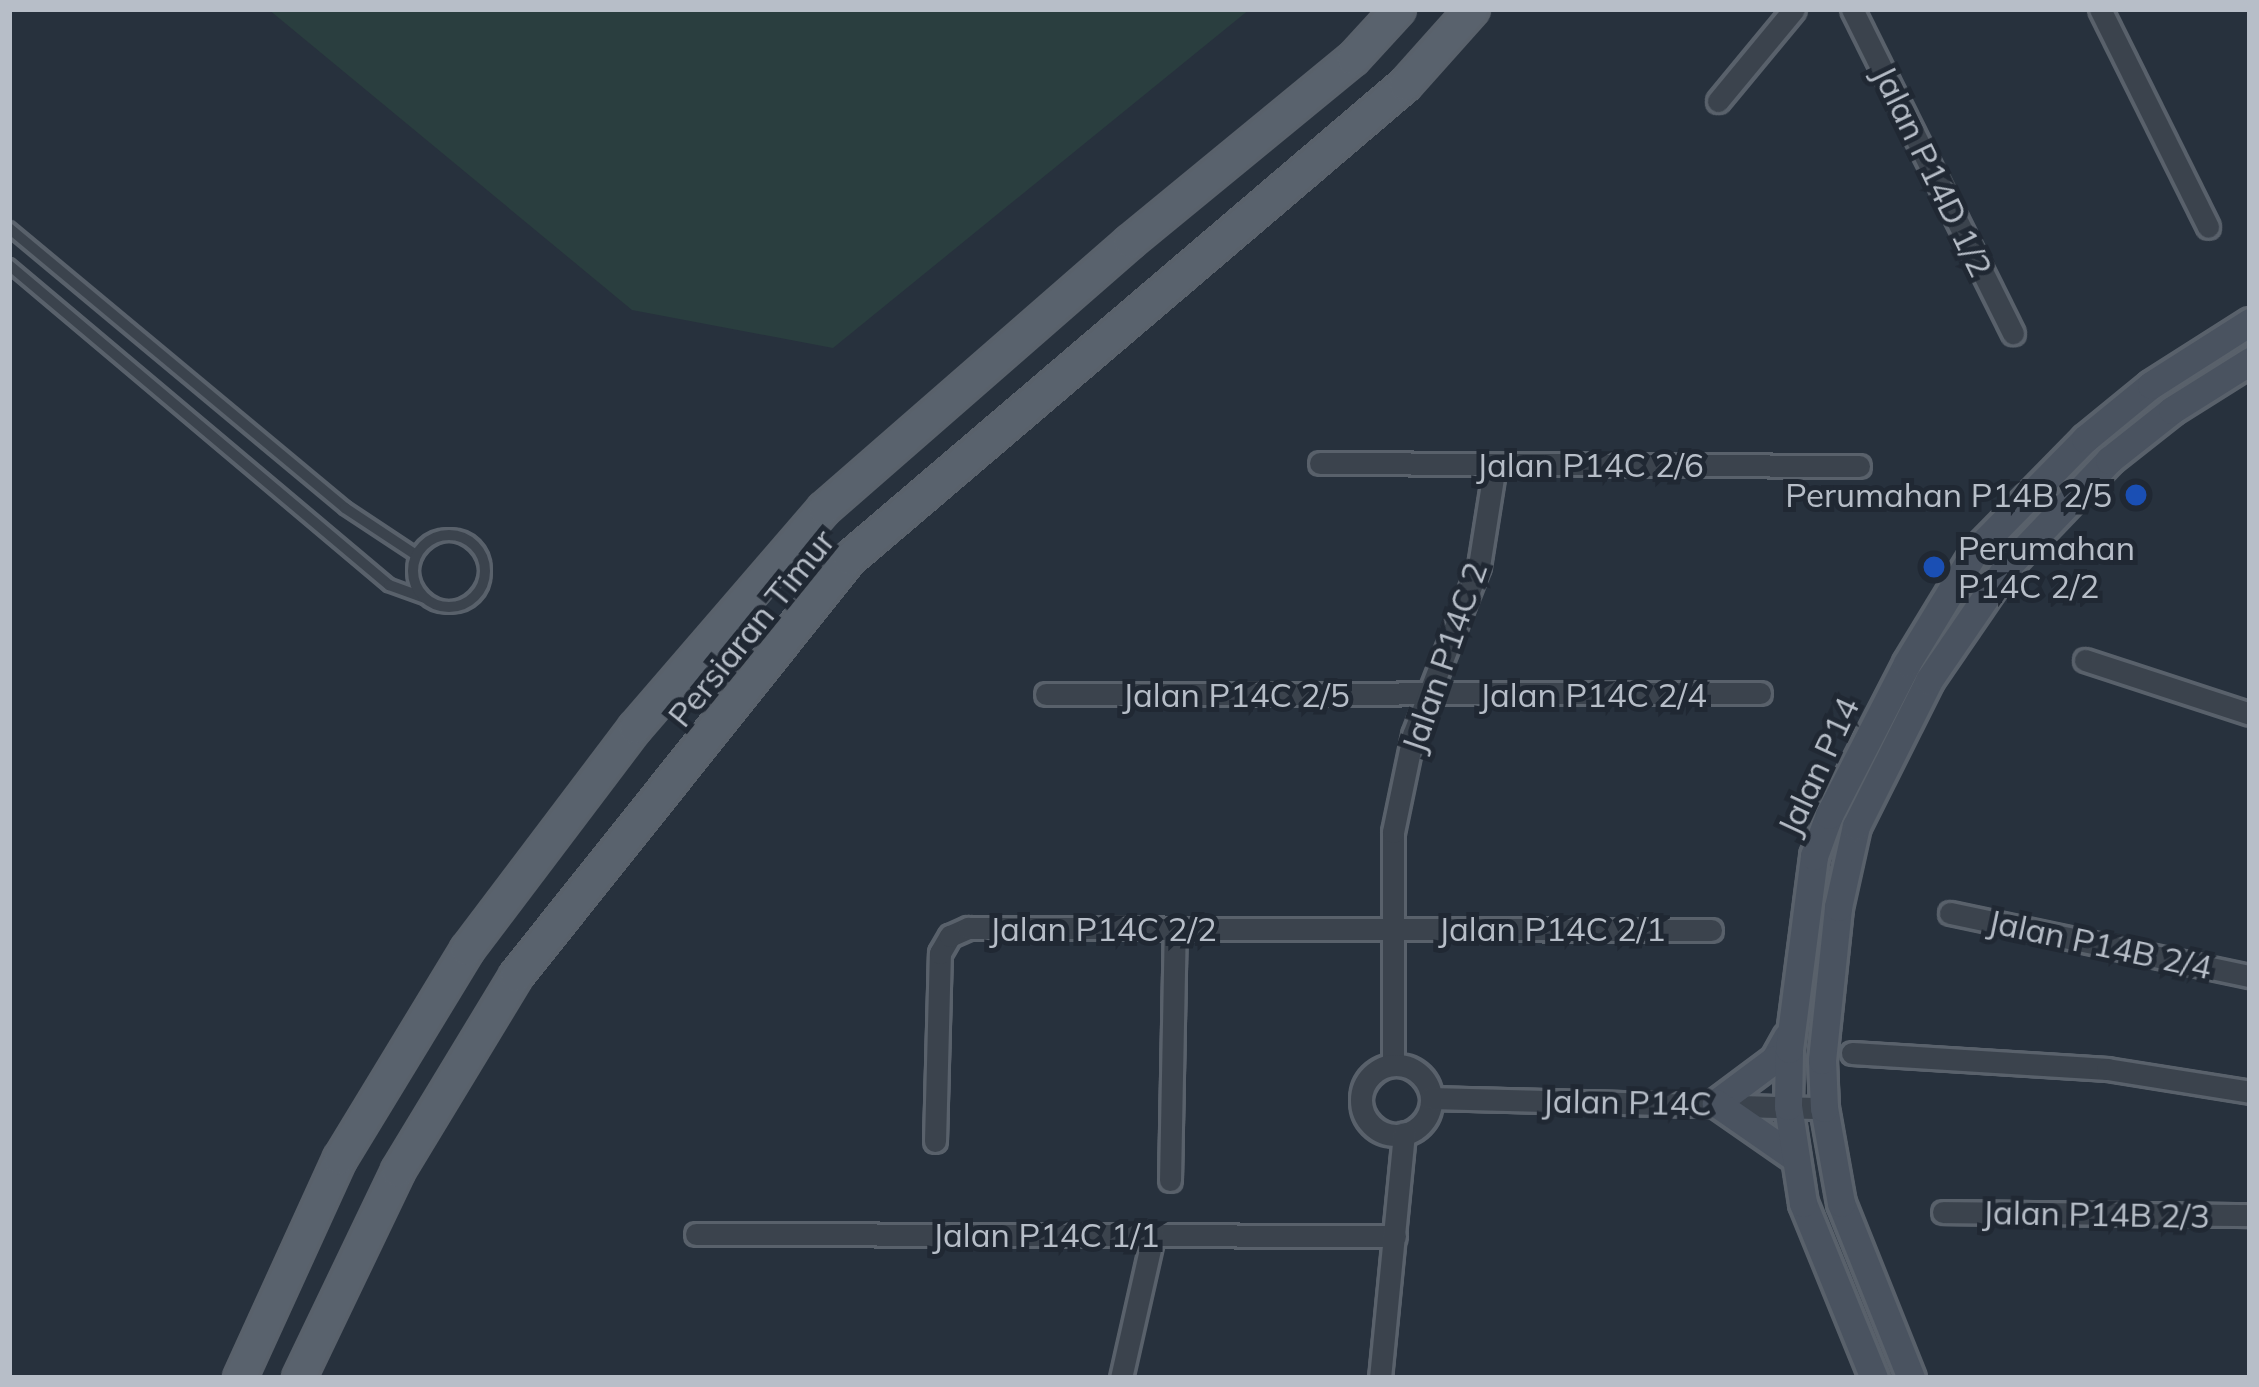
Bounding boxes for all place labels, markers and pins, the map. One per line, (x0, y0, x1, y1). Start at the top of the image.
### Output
place label: Perumahan P14B 2/5 (1785, 475, 2112, 515)
marker: Perumahan P14B 2/5 (2123, 482, 2149, 508)
place label: Perumahan P14C 2/2 (1958, 528, 2135, 606)
marker: Perumahan P14C 2/2 (1921, 554, 1947, 580)

